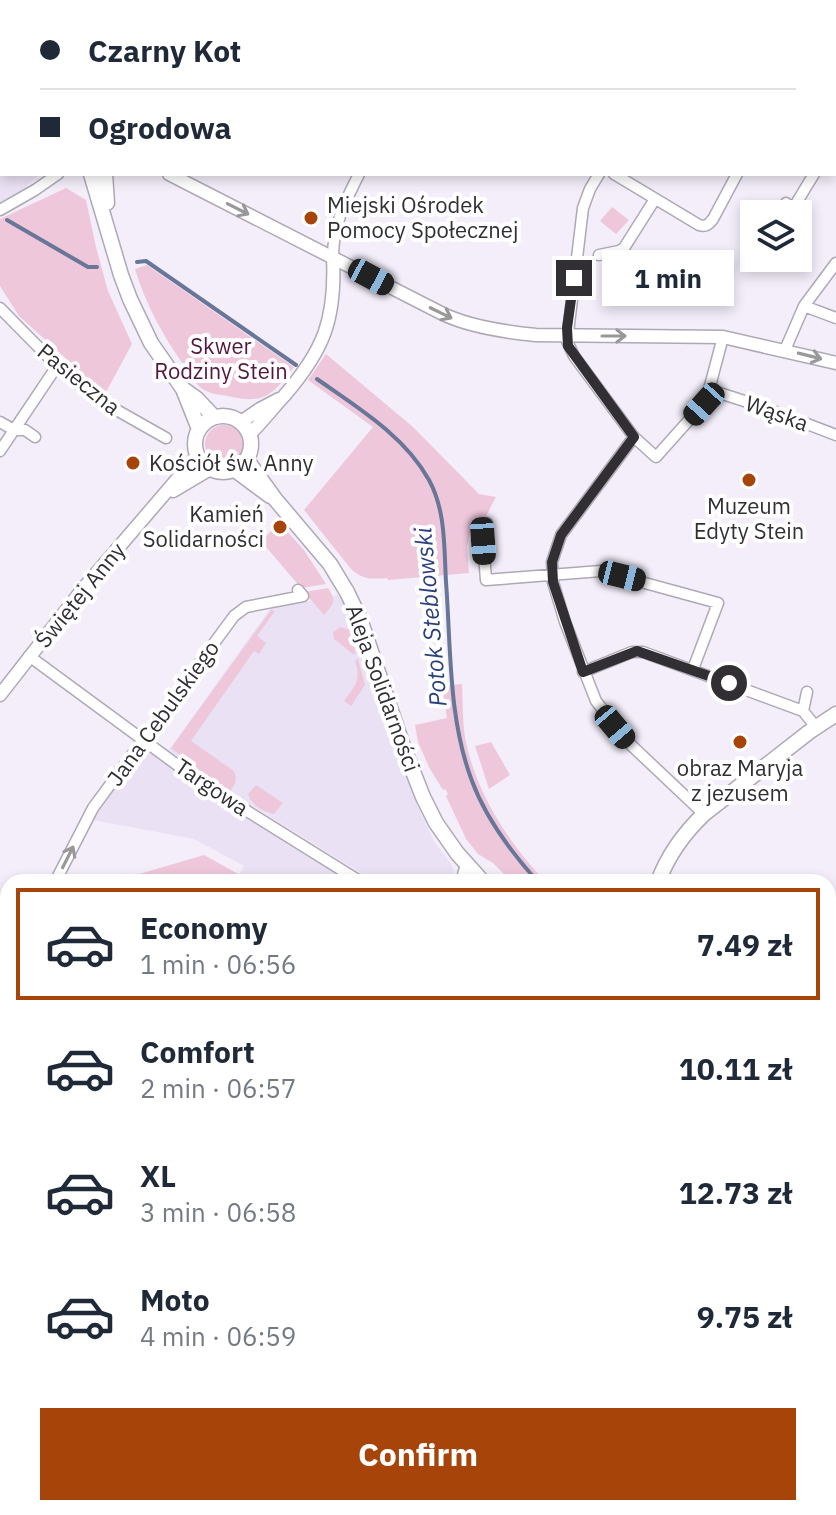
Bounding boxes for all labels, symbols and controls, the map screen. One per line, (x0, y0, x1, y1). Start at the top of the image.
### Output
text: Czarny Kot (88, 31, 241, 70)
text: Ogrodowa (88, 108, 232, 147)
place label: Miejski Ośrodek Pomocy Społecznej (327, 190, 518, 244)
map controls (740, 200, 812, 272)
button: layers (740, 200, 812, 272)
one-way arrow (226, 202, 250, 218)
marker: Miejski Ośrodek Pomocy Społecznej (302, 209, 320, 227)
callout: 1 min (602, 250, 734, 306)
car (344, 255, 398, 299)
route end (556, 260, 592, 296)
text: 1 min (634, 261, 702, 295)
one-way arrow (428, 306, 452, 321)
one-way arrow (600, 328, 627, 344)
park label: Skwer Rodziny Stein (154, 331, 288, 385)
street label: Pasieczna (32, 336, 127, 421)
one-way arrow (797, 350, 823, 365)
car (679, 378, 729, 430)
street label: Wąska (742, 388, 813, 437)
place label: Kościół św. Anny (149, 448, 313, 477)
marker: Kościół św. Anny (124, 454, 142, 472)
marker: Muzeum Edyty Stein (740, 471, 758, 489)
place label: Muzeum Edyty Stein (694, 491, 804, 545)
place label: Kamień Solidarności (143, 499, 264, 553)
car (469, 516, 497, 566)
marker: Kamień Solidarności (271, 518, 289, 536)
water label: Potok Steblowski (406, 525, 454, 708)
street label: Świętej Anny (28, 536, 131, 653)
car (596, 559, 648, 593)
street label: Aleja Solidarności (340, 600, 427, 775)
street label: Jana Cebulskiego (100, 634, 225, 791)
route start (711, 665, 747, 701)
car (590, 701, 640, 753)
marker: obraz Maryja z jezusem (731, 733, 749, 751)
street label: Targowa (170, 751, 255, 822)
place label: obraz Maryja z jezusem (677, 753, 803, 807)
one-way arrow (60, 845, 76, 869)
icon: car (44, 908, 116, 980)
text: Economy (140, 908, 268, 947)
text: 7.49 zł (697, 925, 792, 964)
text: 1 min · 06:56 (140, 947, 296, 981)
icon: car (44, 1032, 116, 1104)
text: Comfort (140, 1032, 255, 1071)
text: 10.11 zł (679, 1049, 792, 1088)
text: 2 min · 06:57 (140, 1071, 296, 1105)
icon: car (44, 1156, 116, 1228)
text: XL (140, 1156, 176, 1195)
text: 12.73 zł (679, 1173, 792, 1212)
text: 3 min · 06:58 (140, 1195, 296, 1229)
icon: car (44, 1280, 116, 1352)
text: Moto (140, 1280, 210, 1319)
text: 9.75 zł (697, 1297, 792, 1336)
text: 4 min · 06:59 (140, 1319, 296, 1353)
button: Confirm (40, 1408, 796, 1500)

